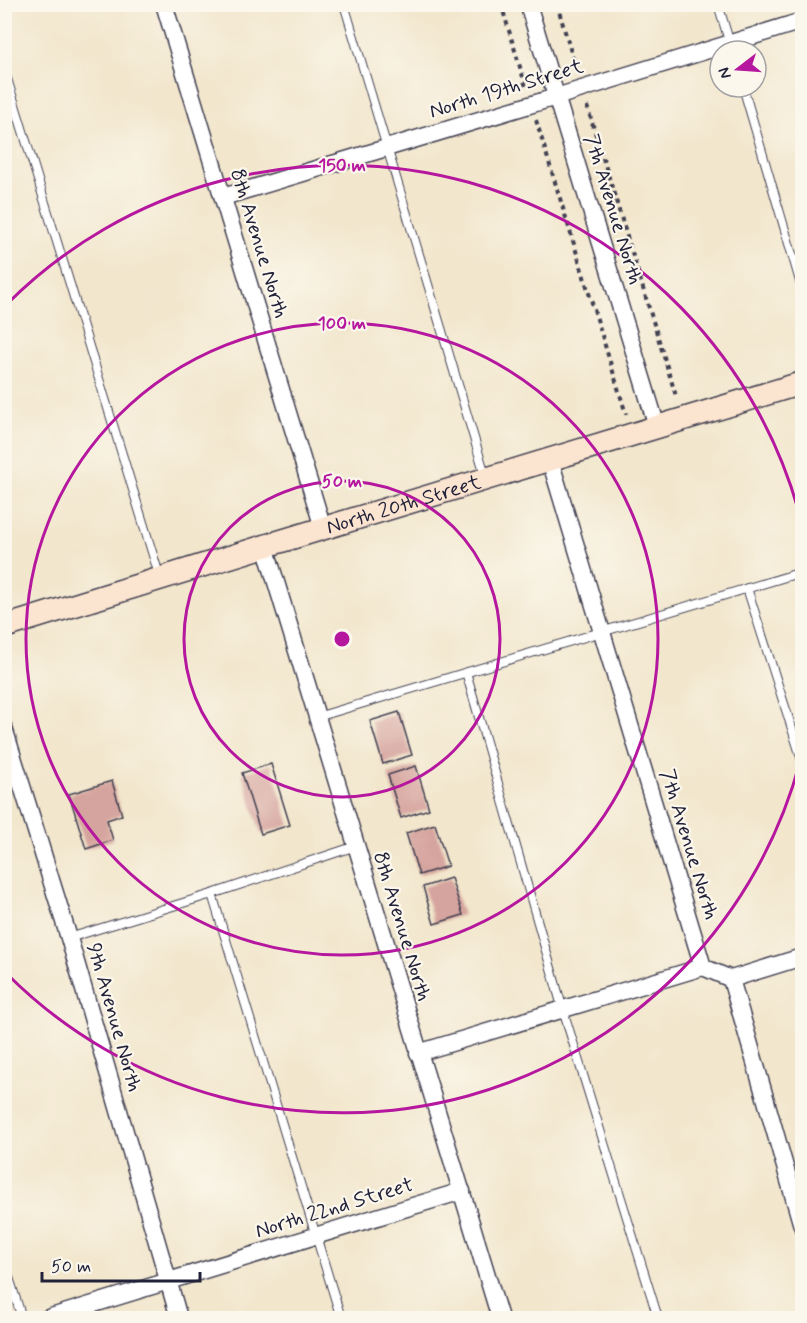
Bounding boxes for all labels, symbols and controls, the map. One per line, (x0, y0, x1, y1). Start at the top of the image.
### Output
north arrow (708, 39, 768, 99)
street label: North 19th Street (426, 52, 587, 126)
text: N (713, 65, 737, 81)
street label: 7th Avenue North (577, 131, 649, 288)
text: 150 m (318, 154, 366, 178)
street label: 8th Avenue North (223, 165, 295, 321)
text: 100 m (318, 312, 366, 336)
street label: North 20th Street (323, 468, 485, 542)
text: 50 m (322, 470, 362, 494)
centre of rings (332, 629, 352, 649)
street label: 7th Avenue North (653, 766, 725, 923)
street label: 8th Avenue North (366, 848, 438, 1004)
street label: 9th Avenue North (79, 940, 149, 1095)
street label: North 22nd Street (252, 1171, 417, 1245)
scale bar (42, 1245, 200, 1283)
text: 50 m (51, 1255, 91, 1279)

